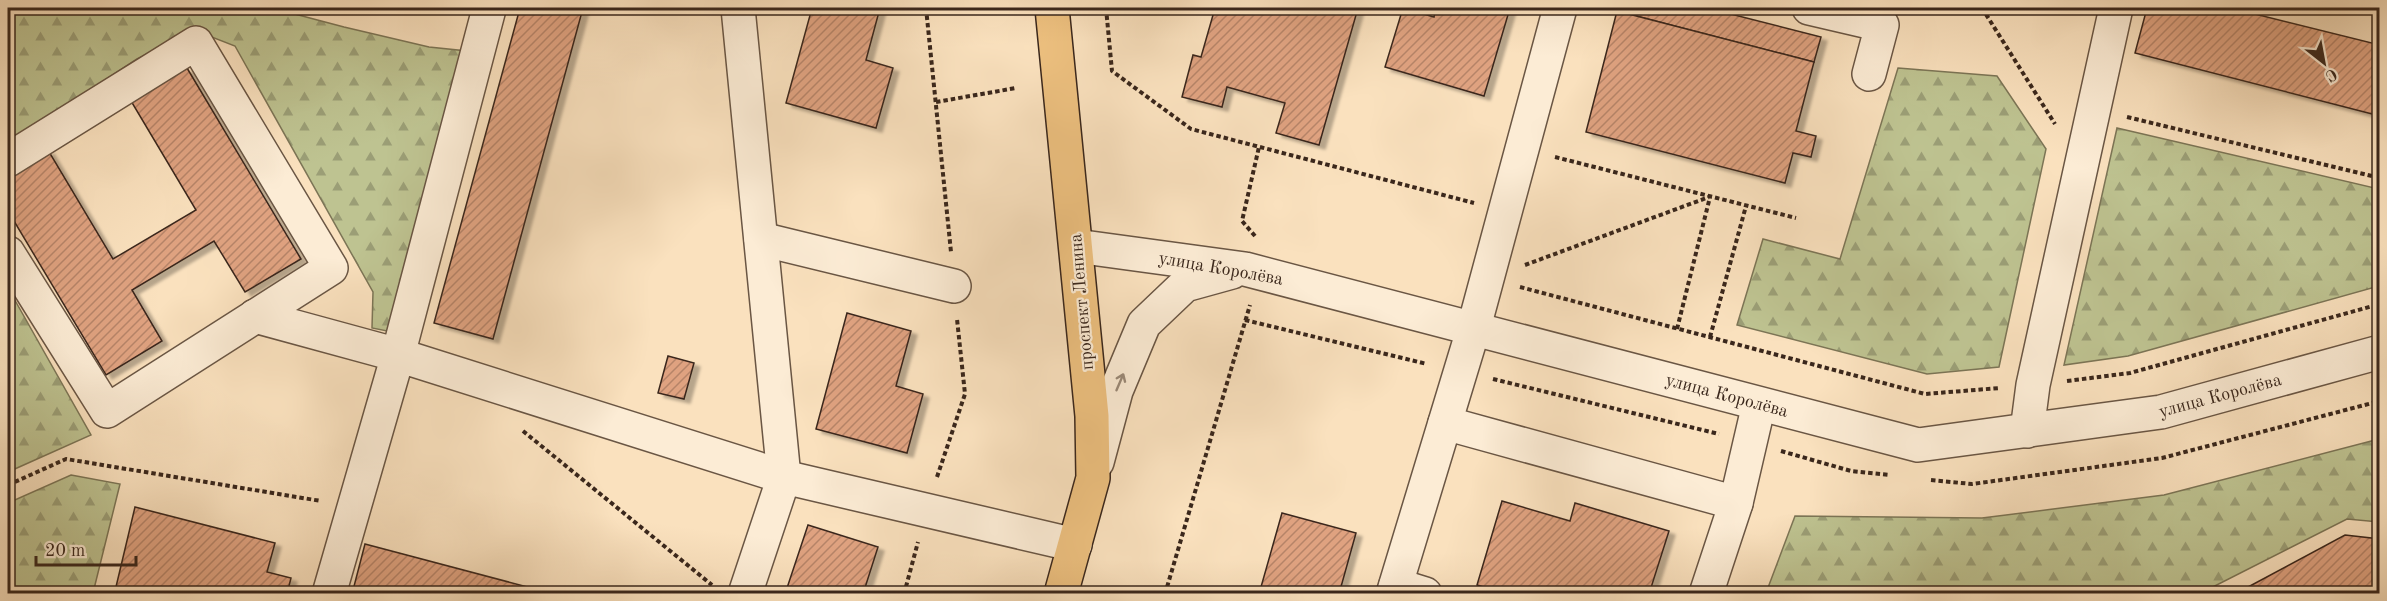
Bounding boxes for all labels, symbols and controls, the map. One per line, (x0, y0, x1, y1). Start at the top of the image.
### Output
north arrow (2294, 33, 2354, 93)
text: С (2322, 65, 2339, 84)
street label: проспект Ленина (1067, 233, 1097, 371)
street label: улица Королёва (1157, 249, 1285, 289)
street label: улица Королёва (1663, 371, 1790, 421)
street label: улица Королёва (2157, 371, 2284, 421)
one-way arrow (1115, 373, 1126, 391)
scale bar (36, 529, 136, 567)
text: 20 m (45, 542, 85, 560)

